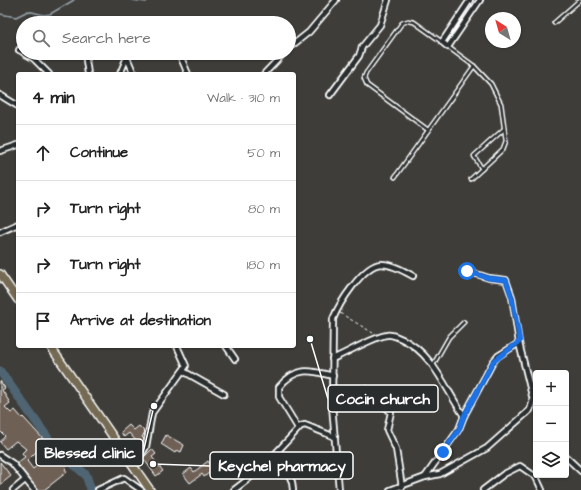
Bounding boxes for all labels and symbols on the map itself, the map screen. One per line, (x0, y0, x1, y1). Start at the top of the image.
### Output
north arrow (485, 12, 521, 48)
route start (458, 262, 476, 280)
callout: Cocin church (328, 385, 438, 412)
text: Cocin church (336, 389, 431, 410)
callout: Blessed clinic (36, 439, 143, 466)
text: Blessed clinic (44, 443, 136, 464)
route end (434, 443, 452, 461)
callout: Keychel pharmacy (210, 452, 353, 479)
text: Keychel pharmacy (218, 456, 347, 478)

